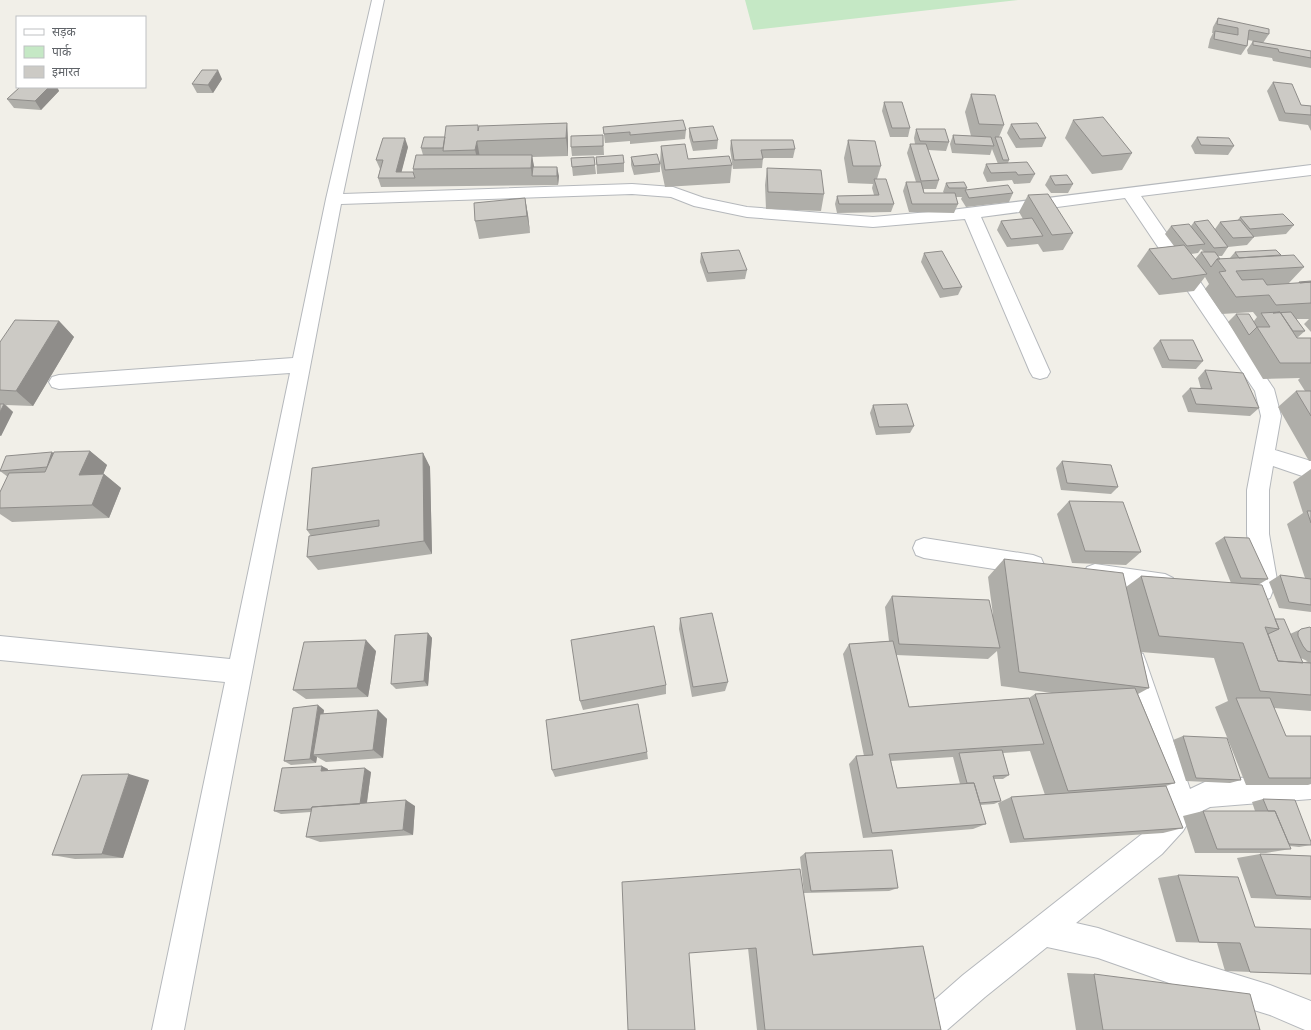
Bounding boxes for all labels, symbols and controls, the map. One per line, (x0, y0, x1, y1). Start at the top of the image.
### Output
legend (16, 16, 146, 88)
text: सड़क (52, 23, 77, 40)
text: पार्क (52, 43, 72, 60)
text: इमारत (52, 63, 81, 80)

